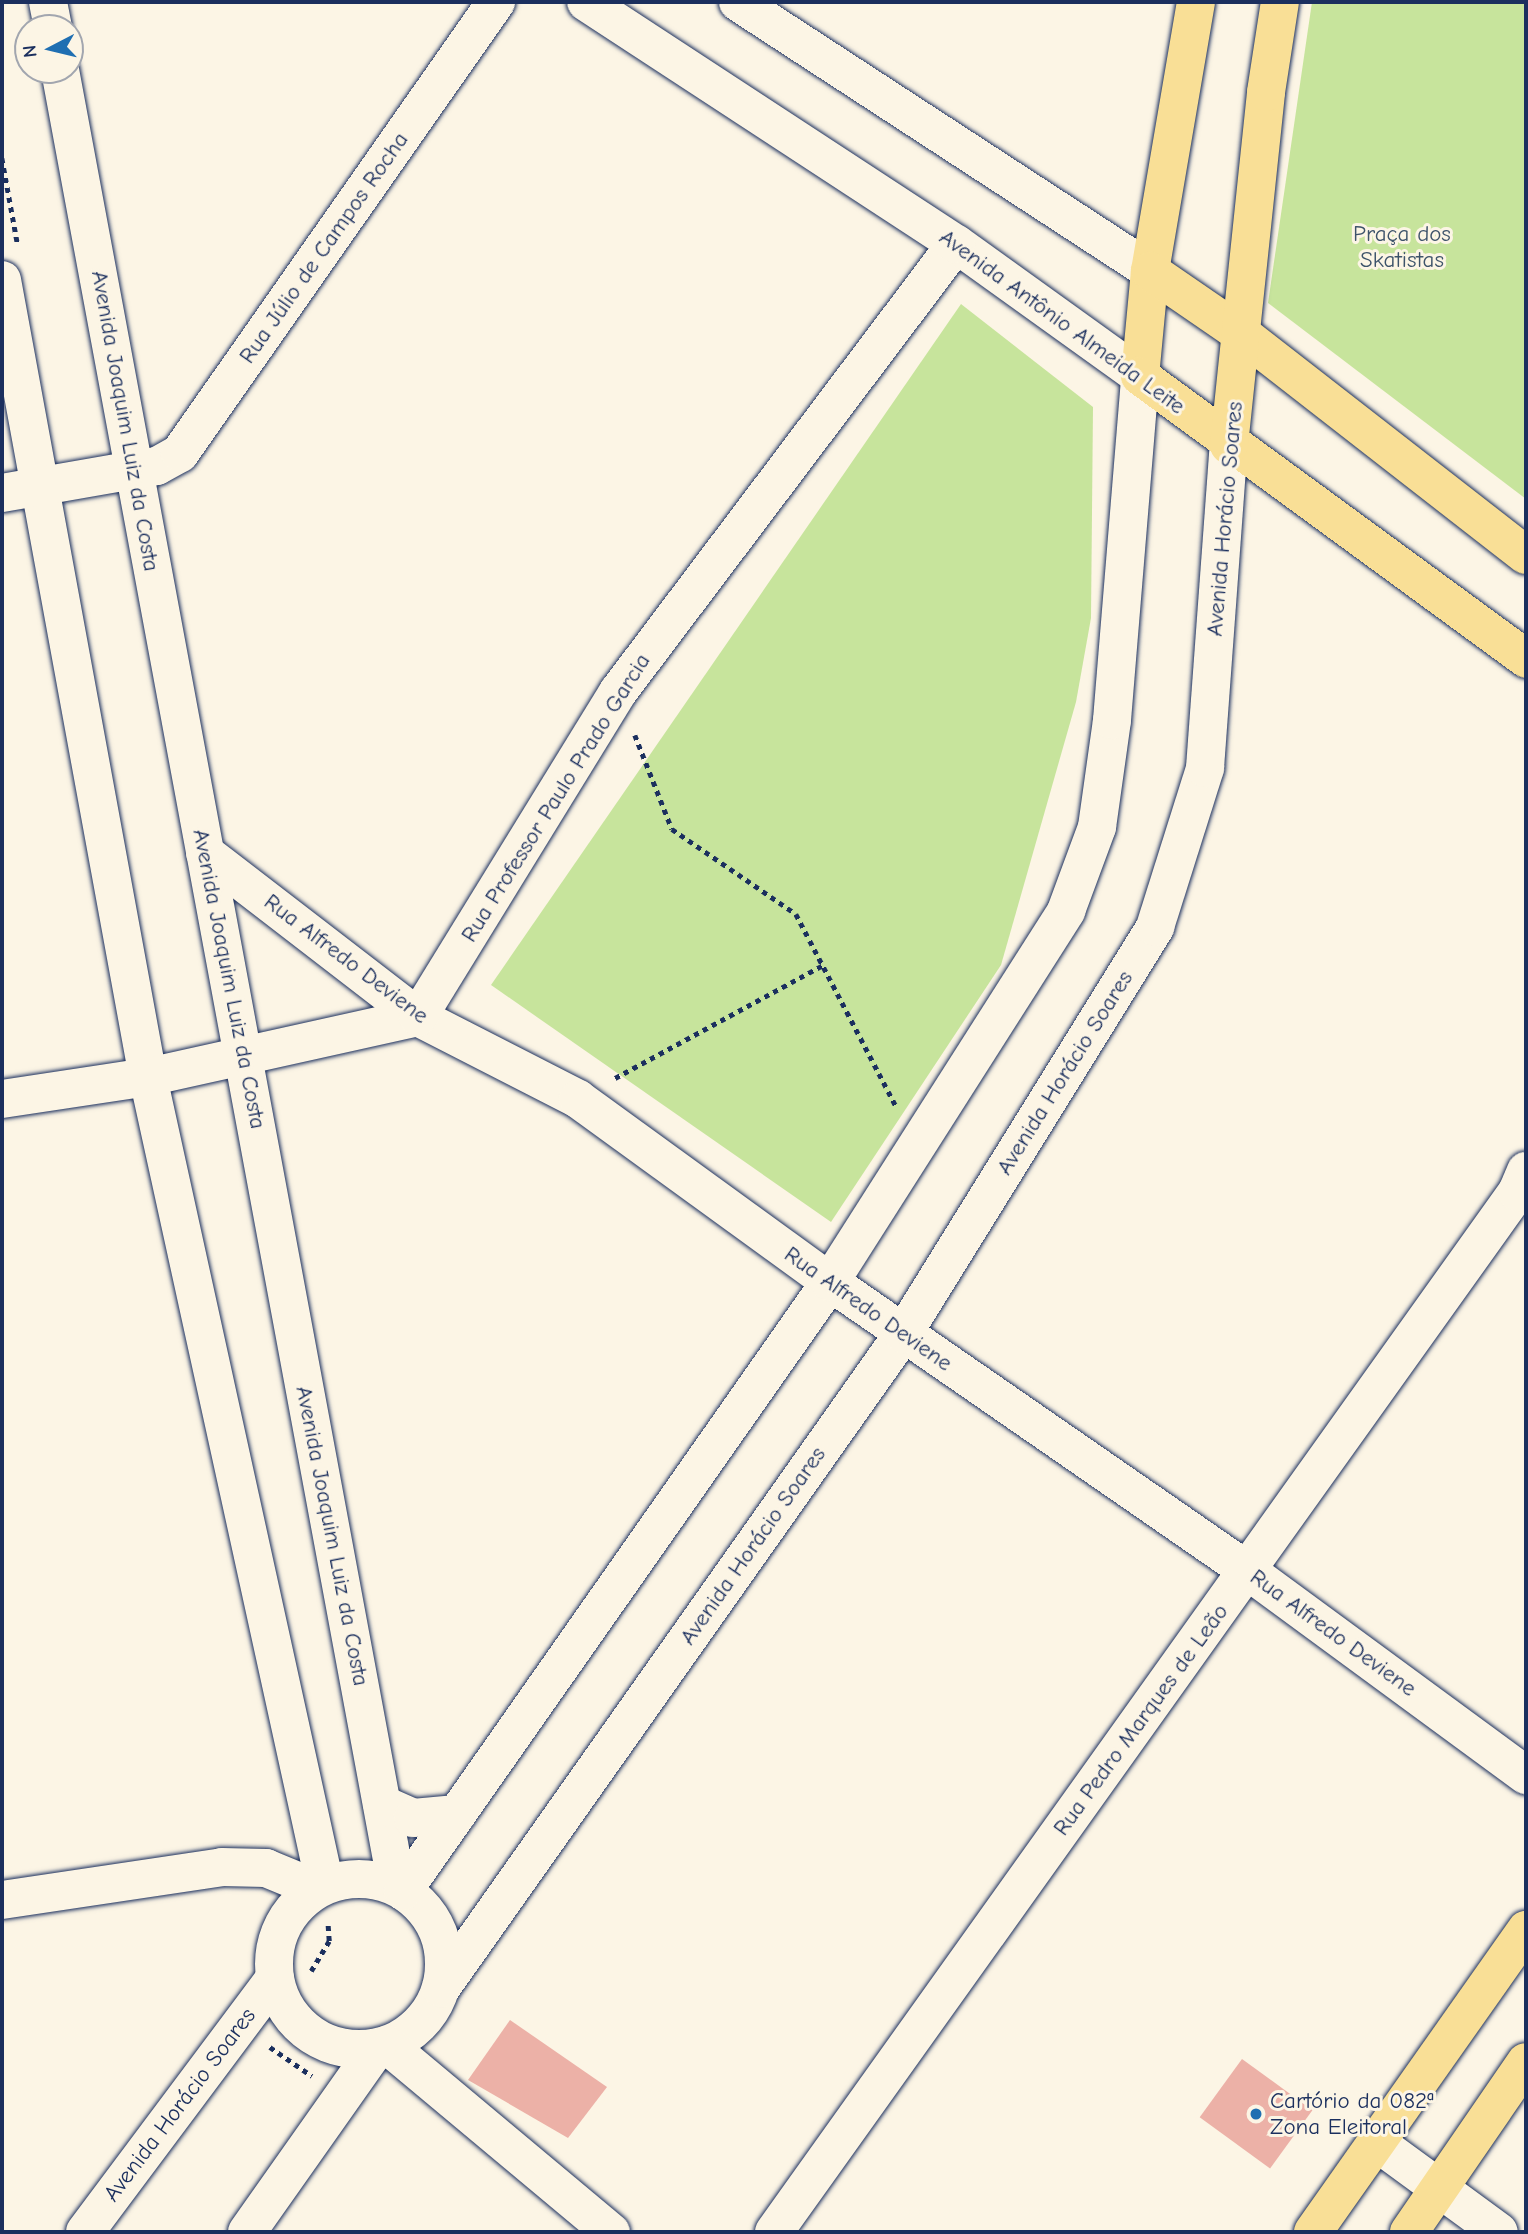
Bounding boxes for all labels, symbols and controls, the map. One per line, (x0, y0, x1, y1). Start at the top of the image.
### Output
north arrow (14, 14, 84, 84)
text: N (18, 44, 42, 59)
street label: Rua Júlio de Campos Rocha (234, 127, 414, 369)
park label: Praça dos Skatistas (1353, 220, 1451, 274)
street label: Avenida Antônio Almeida Leite (934, 224, 1190, 420)
street label: Avenida Joaquim Luiz da Costa (85, 268, 165, 574)
street label: Avenida Horácio Soares (1201, 400, 1249, 638)
street label: Rua Professor Paulo Prado Garcia (456, 649, 656, 947)
street label: Avenida Joaquim Luiz da Costa (186, 827, 272, 1131)
street label: Rua Alfredo Deviene (258, 888, 434, 1030)
street label: Avenida Horácio Soares (991, 966, 1139, 1180)
street label: Rua Alfredo Deviene (779, 1241, 957, 1377)
street label: Avenida Joaquim Luiz da Costa (289, 1384, 375, 1688)
street label: Avenida Horácio Soares (674, 1442, 832, 1650)
street label: Rua Alfredo Deviene (1245, 1563, 1421, 1703)
street label: Rua Pedro Marques de Leão (1048, 1599, 1234, 1841)
street label: Avenida Horácio Soares (98, 2003, 262, 2207)
place label: Cartório da 082ª Zona Eleitoral (1270, 2087, 1434, 2141)
marker: Cartório da 082ª Zona Eleitoral (1248, 2106, 1264, 2122)

